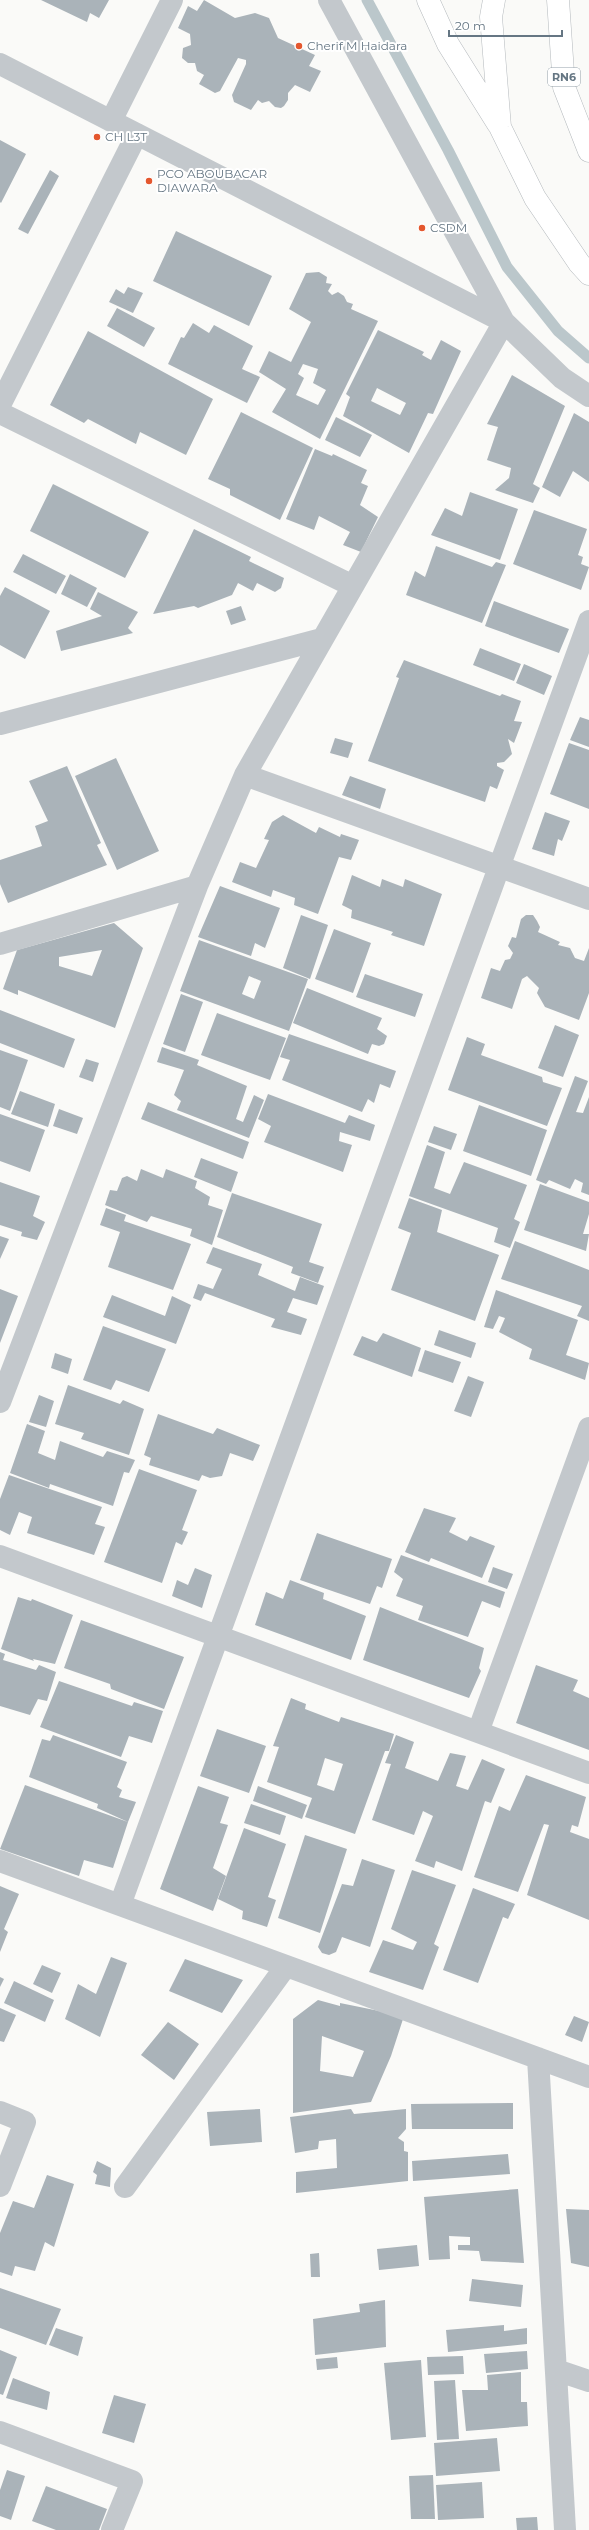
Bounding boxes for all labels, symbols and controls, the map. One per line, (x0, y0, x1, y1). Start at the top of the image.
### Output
scale bar (449, 12, 562, 38)
text: 20 m (455, 18, 486, 33)
place label: Cherif M Haidara (307, 38, 407, 53)
marker: Cherif M Haidara (294, 41, 304, 51)
road number: RN6 (548, 68, 580, 86)
place label: CH L3T (105, 129, 147, 144)
marker: CH L3T (92, 132, 102, 142)
place label: PCO ABOUBACAR DIAWARA (157, 166, 268, 195)
marker: PCO ABOUBACAR DIAWARA (144, 176, 154, 186)
place label: CSDM (430, 220, 467, 235)
marker: CSDM (417, 223, 427, 233)

